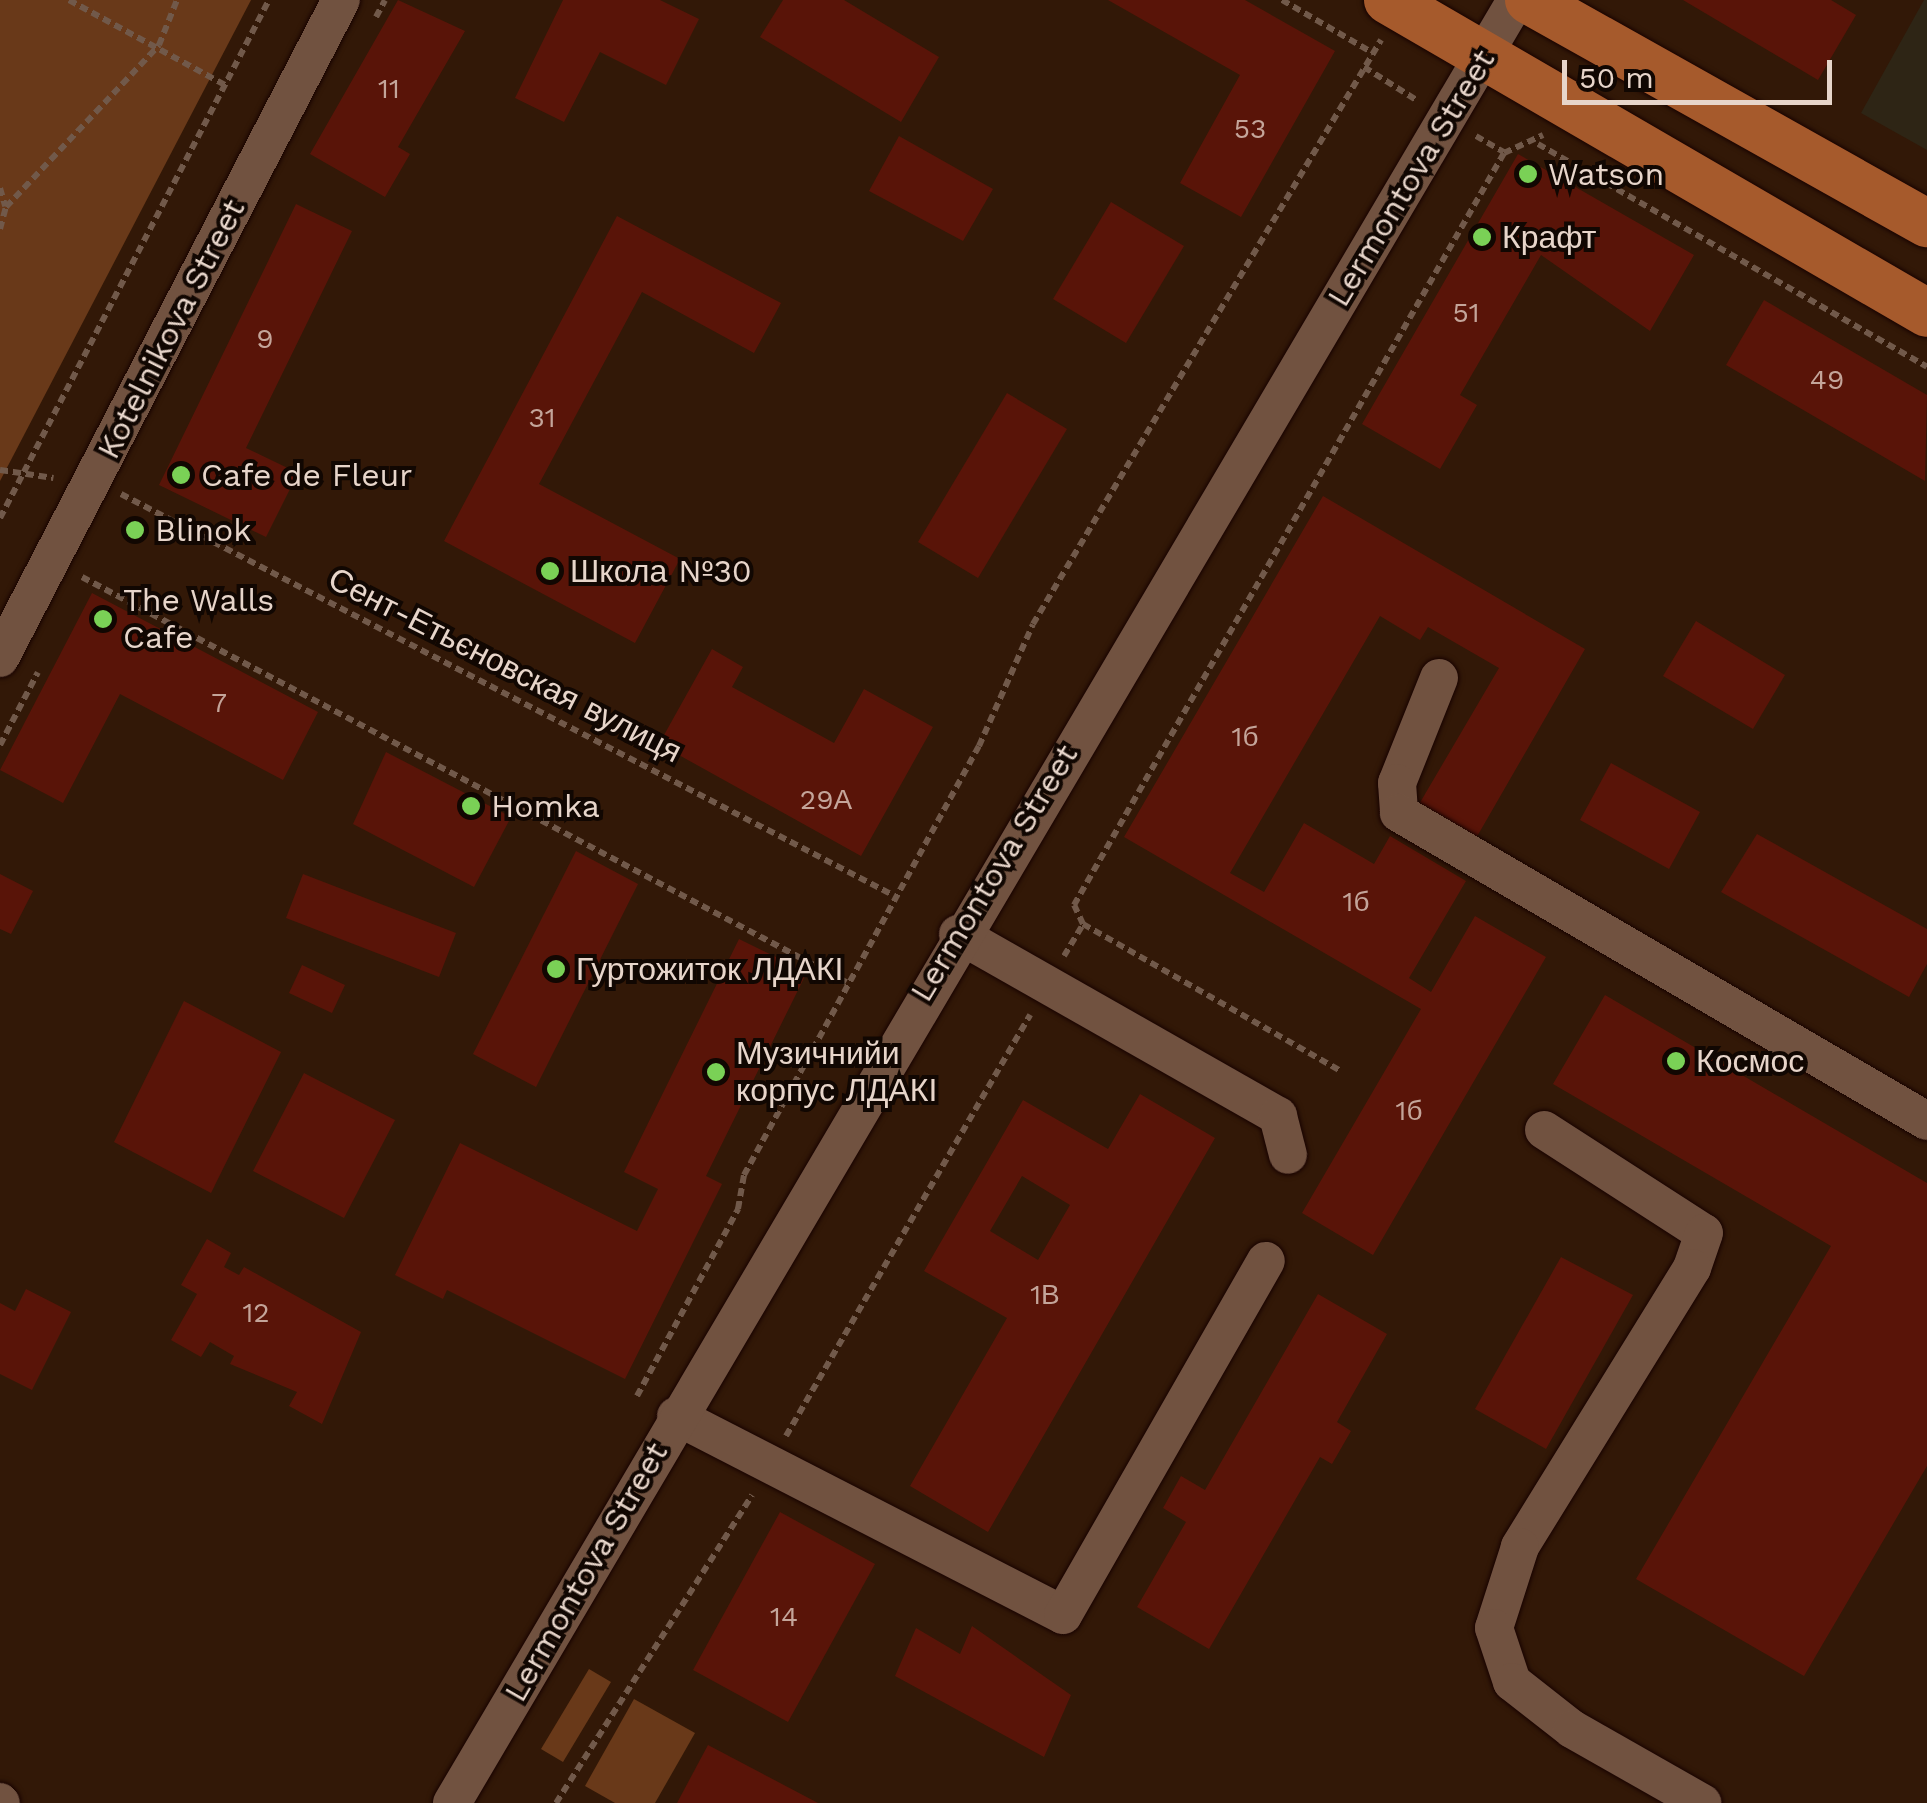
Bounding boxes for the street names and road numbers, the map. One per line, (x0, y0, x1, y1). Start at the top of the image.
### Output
street label: Lermontova Street (1319, 42, 1503, 314)
street label: Kotelnikova Street (89, 192, 253, 466)
street label: Сент-Етьєновская вулиця (322, 559, 688, 771)
street label: Lermontova Street (902, 737, 1086, 1009)
street label: Lermontova Street (496, 1435, 676, 1709)

